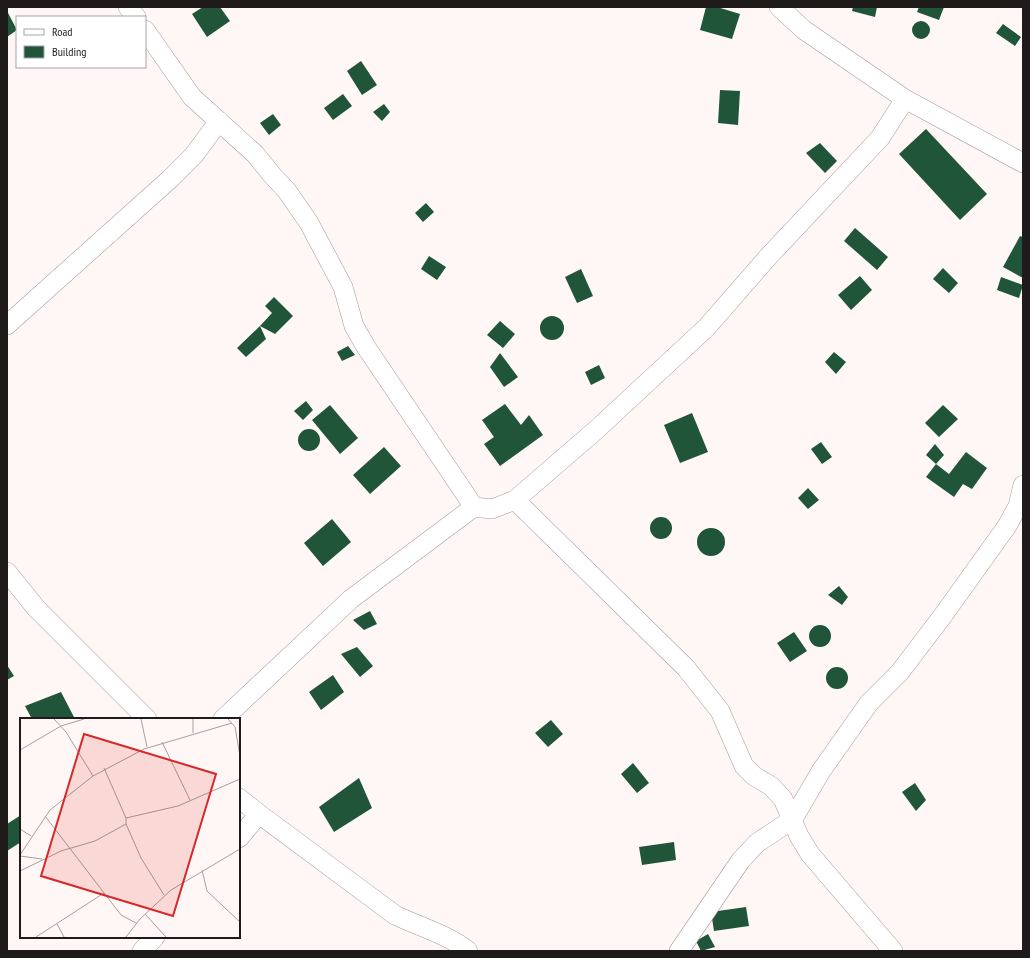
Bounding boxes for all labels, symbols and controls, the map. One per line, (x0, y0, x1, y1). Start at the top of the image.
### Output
legend (16, 16, 146, 68)
text: Road (52, 24, 72, 39)
text: Building (52, 44, 87, 59)
inset map (20, 718, 240, 938)

